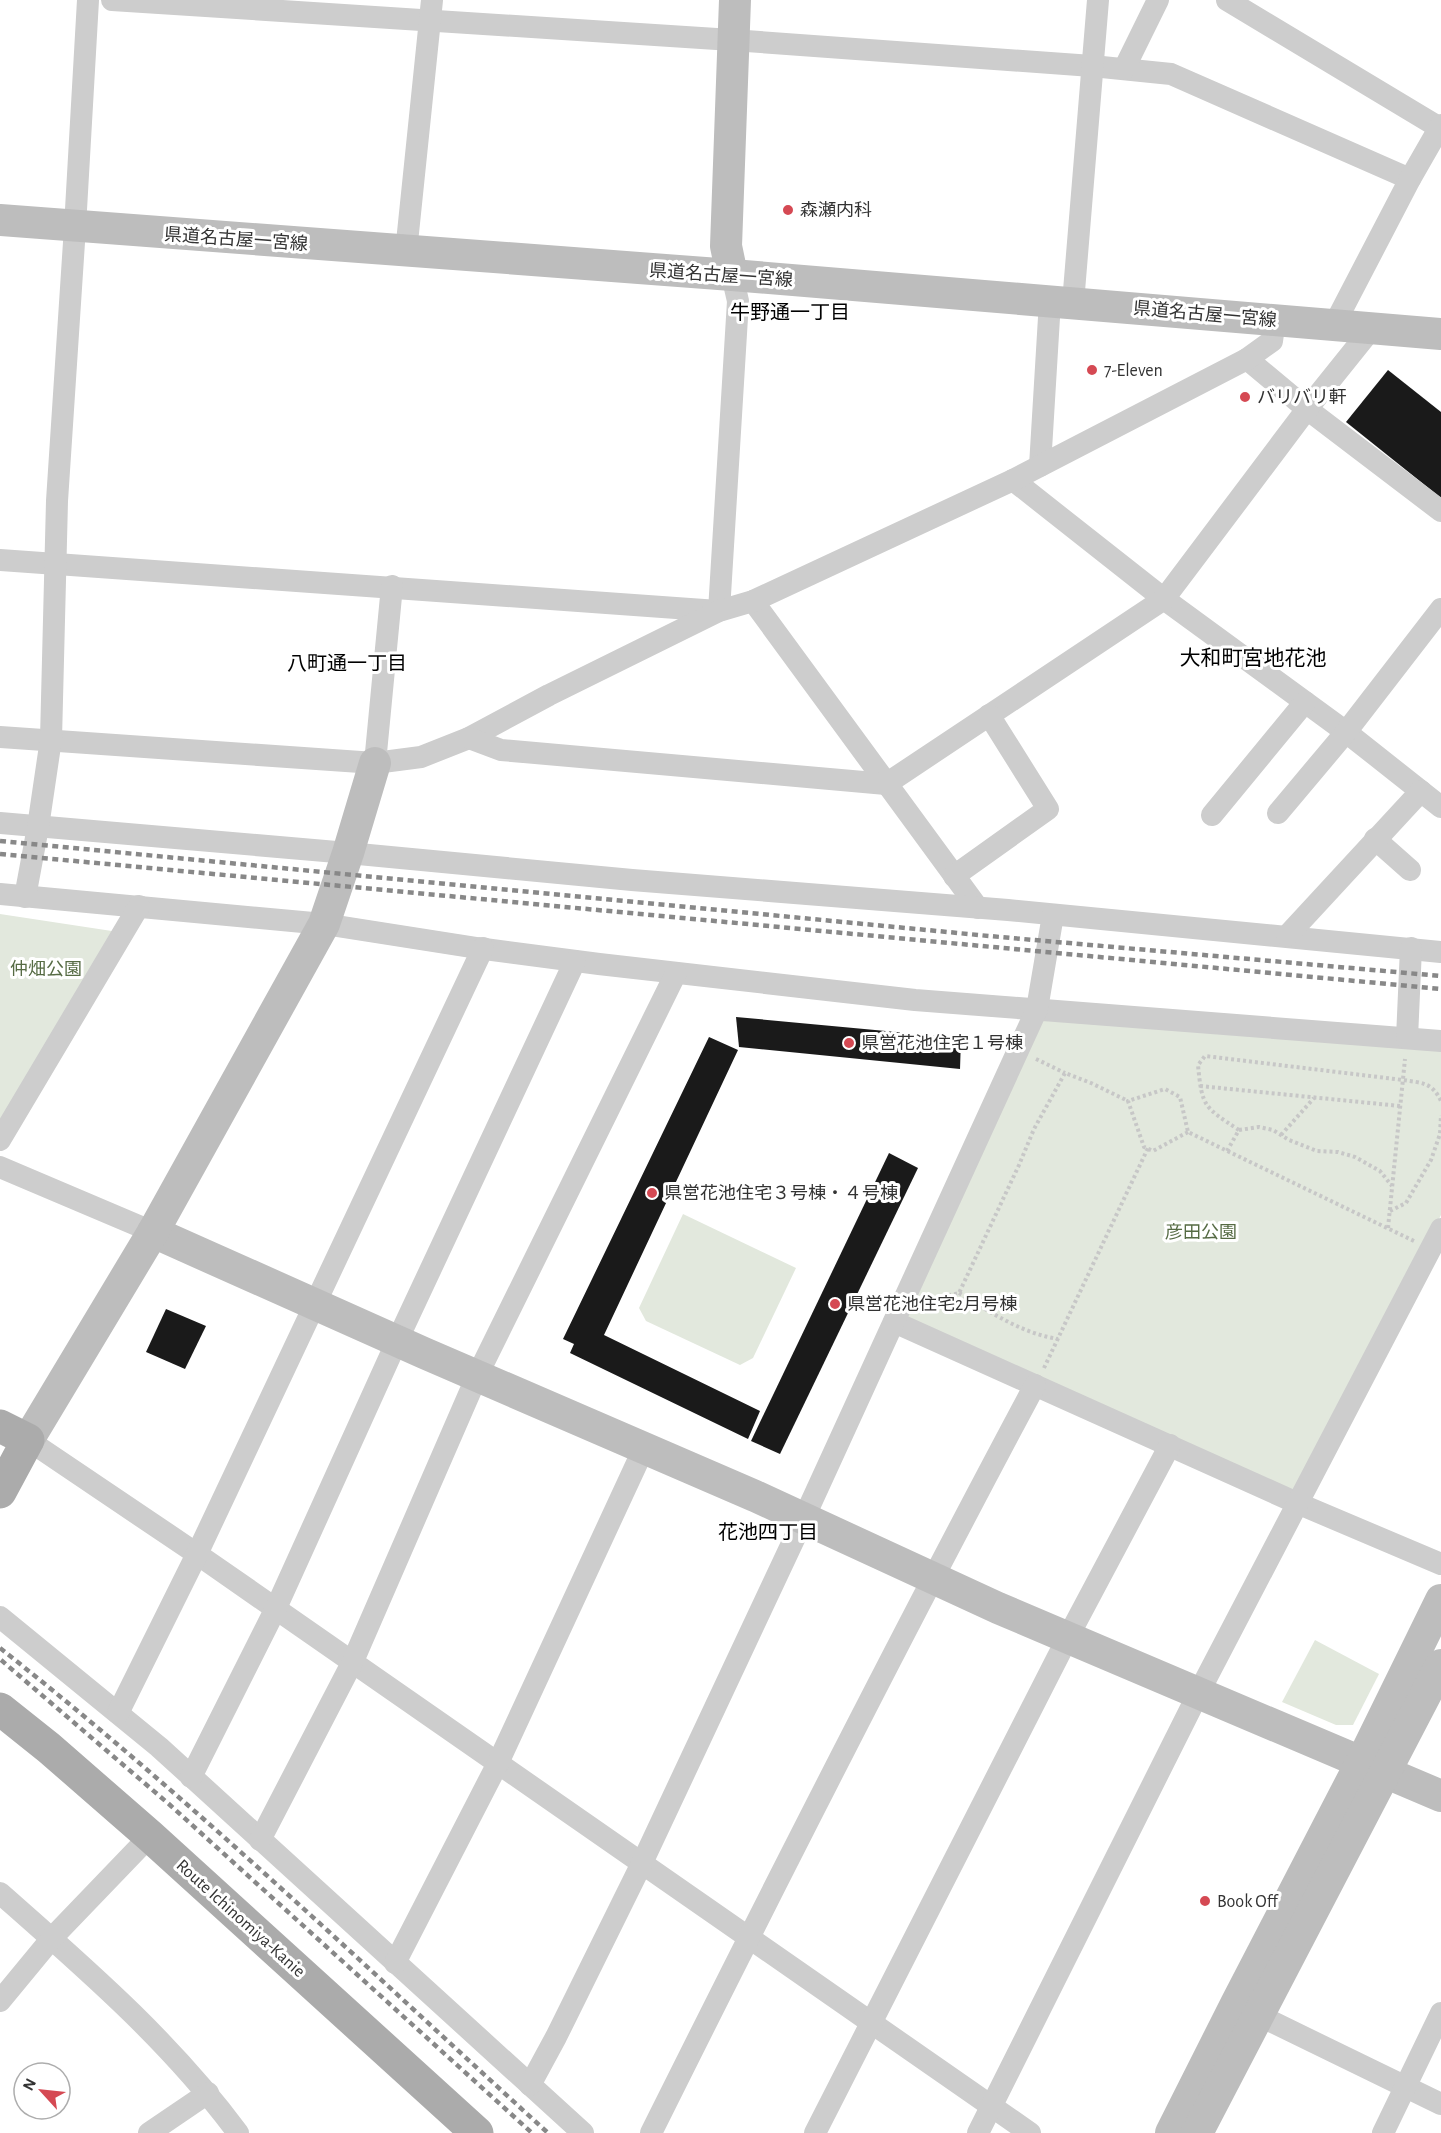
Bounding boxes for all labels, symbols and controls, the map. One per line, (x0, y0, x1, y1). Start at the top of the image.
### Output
place label: 森瀬内科 (800, 201, 872, 220)
marker: 森瀬内科 (781, 203, 795, 217)
street label: 県道名古屋一宮線 (163, 224, 309, 254)
street label: 県道名古屋一宮線 (648, 260, 794, 290)
street label: 県道名古屋一宮線 (1132, 298, 1278, 330)
district label: 牛野通一丁目 (730, 302, 850, 323)
place label: 7-Eleven (1104, 362, 1163, 380)
marker: 7-Eleven (1085, 363, 1099, 377)
place label: バリバリ軒 (1257, 388, 1347, 407)
marker: バリバリ軒 (1238, 390, 1252, 404)
district label: 大和町宮地花池 (1180, 647, 1327, 669)
district label: 八町通一丁目 (287, 653, 407, 674)
park label: 仲畑公園 (10, 959, 82, 979)
place label: 県営花池住宅１号棟 (861, 1033, 1023, 1053)
marker: 県営花池住宅１号棟 (842, 1036, 856, 1050)
place label: 県営花池住宅３号棟・４号棟 (664, 1183, 898, 1203)
marker: 県営花池住宅３号棟・４号棟 (645, 1186, 659, 1200)
park label: 彦田公園 (1165, 1223, 1237, 1242)
place label: 県営花池住宅2月号棟 (847, 1294, 1017, 1314)
marker: 県営花池住宅2月号棟 (828, 1297, 842, 1311)
district label: 花池四丁目 (718, 1522, 818, 1543)
street label: Route Ichinomiya-Kanie (172, 1856, 308, 1981)
place label: Book Off (1217, 1893, 1279, 1911)
marker: Book Off (1198, 1894, 1212, 1908)
north arrow (12, 2061, 72, 2121)
text: N (20, 2076, 39, 2093)

